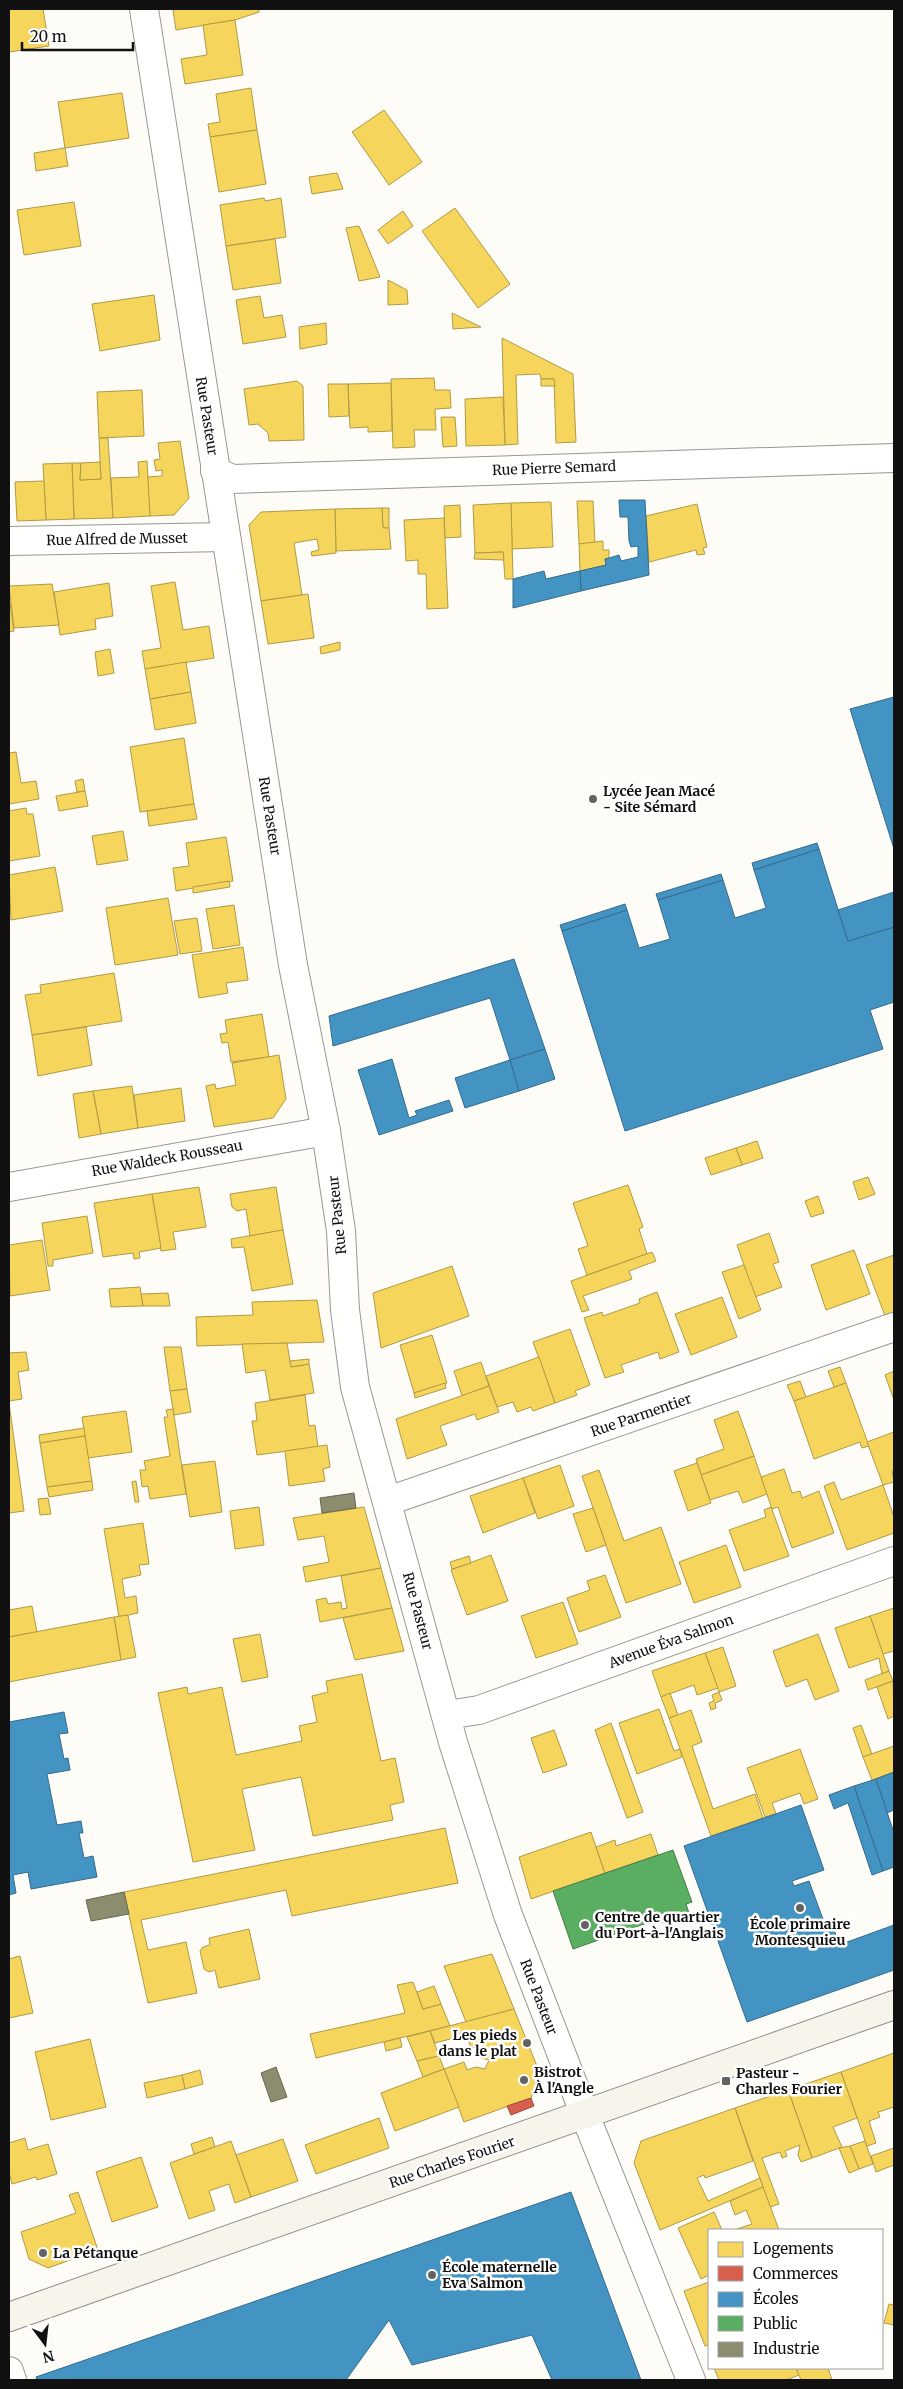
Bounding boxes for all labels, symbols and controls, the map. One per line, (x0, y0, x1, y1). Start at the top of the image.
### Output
scale bar (22, 20, 134, 52)
text: 20 m (30, 27, 67, 46)
street label: Rue Pasteur (192, 375, 222, 457)
street label: Rue Pierre Semard (492, 457, 617, 479)
street label: Rue Alfred de Musset (46, 529, 189, 549)
street label: Rue Pasteur (255, 775, 285, 857)
place label: Lycée Jean Macé - Site Sémard (603, 782, 716, 816)
marker: Lycée Jean Macé - Site Sémard (587, 793, 599, 805)
street label: Rue Waldeck Rousseau (90, 1136, 244, 1180)
street label: Rue Pasteur (324, 1174, 350, 1256)
street label: Rue Parmentier (588, 1389, 694, 1441)
street label: Rue Pasteur (399, 1570, 437, 1652)
street label: Avenue Éva Salmon (605, 1610, 736, 1672)
marker: École primaire Montesquieu (794, 1902, 806, 1914)
place label: Centre de quartier du Port-à-l'Anglais (595, 1908, 724, 1942)
place label: École primaire Montesquieu (750, 1915, 851, 1949)
marker: Centre de quartier du Port-à-l'Anglais (579, 1919, 591, 1931)
street label: Rue Pasteur (516, 1957, 562, 2037)
place label: Les pieds dans le plat (438, 2026, 517, 2060)
marker: Les pieds dans le plat (521, 2037, 533, 2049)
place label: Bistrot À l'Angle (533, 2063, 594, 2097)
place label: Pasteur - Charles Fourier (736, 2064, 842, 2098)
marker: Bistrot À l'Angle (518, 2074, 530, 2086)
marker: Pasteur - Charles Fourier (720, 2075, 732, 2087)
street label: Rue Charles Fourier (387, 2132, 517, 2192)
legend (708, 2229, 883, 2369)
text: Logements (753, 2239, 834, 2258)
place label: La Pétanque (53, 2244, 139, 2262)
marker: La Pétanque (37, 2247, 49, 2259)
place label: École maternelle Eva Salmon (442, 2258, 557, 2292)
text: Commerces (753, 2264, 838, 2283)
marker: École maternelle Eva Salmon (426, 2269, 438, 2281)
text: Écoles (753, 2288, 799, 2308)
text: Public (753, 2314, 798, 2333)
north arrow (20, 2319, 70, 2369)
text: Industrie (753, 2339, 820, 2358)
text: N (41, 2346, 56, 2367)

